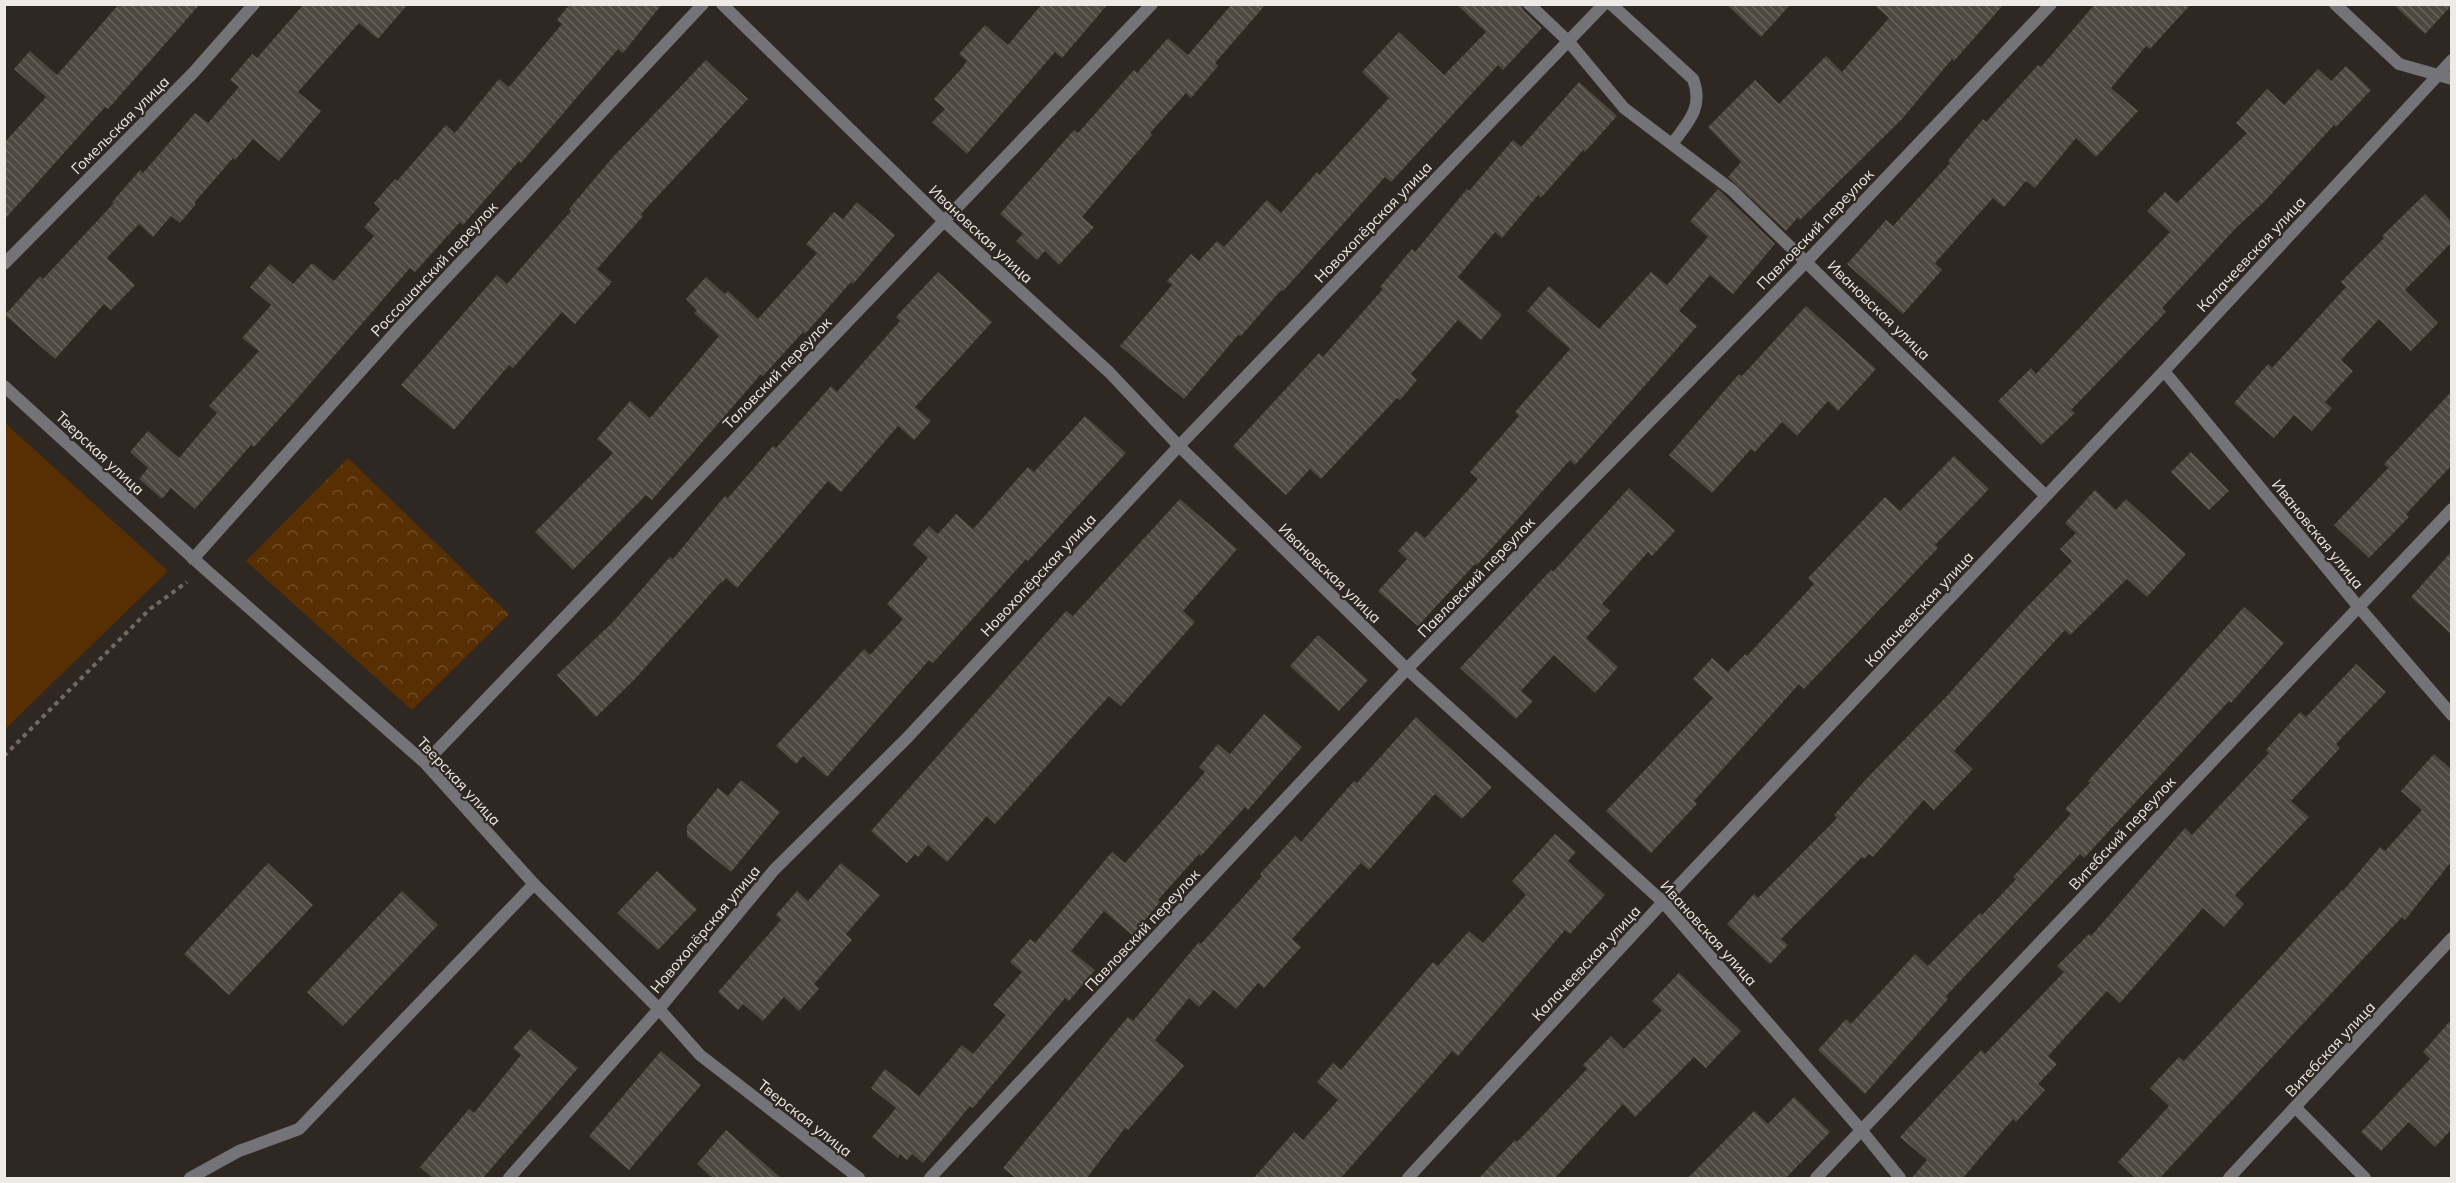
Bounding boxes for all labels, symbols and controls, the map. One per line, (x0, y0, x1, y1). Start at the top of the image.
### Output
street label: Гомельская улица (67, 72, 173, 178)
street label: Новохопёрская улица (1310, 158, 1436, 286)
street label: Павловский переулок (1753, 164, 1878, 293)
street label: Ивановская улица (925, 181, 1037, 287)
street label: Калачеевская улица (2193, 192, 2309, 316)
street label: Россошанский переулок (366, 197, 502, 340)
street label: Ивановская улица (1824, 256, 1934, 364)
street label: Таловский переулок (719, 312, 836, 433)
street label: Тверская улица (52, 407, 148, 499)
street label: Ивановская улица (2268, 475, 2368, 593)
street label: Новохопёрская улица (976, 510, 1100, 640)
street label: Павловский переулок (1414, 512, 1539, 641)
street label: Ивановская улица (1275, 519, 1385, 627)
street label: Калачеевская улица (1861, 547, 1977, 671)
street label: Тверская улица (413, 733, 505, 829)
street label: Витебский переулок (2065, 772, 2180, 894)
street label: Новохопёрская улица (646, 861, 764, 997)
street label: Павловский переулок (1080, 864, 1204, 995)
street label: Ивановская улица (1657, 876, 1761, 990)
street label: Калачеевская улица (1528, 901, 1644, 1025)
street label: Витебская улица (2281, 997, 2379, 1101)
street label: Тверская улица (754, 1075, 856, 1161)

